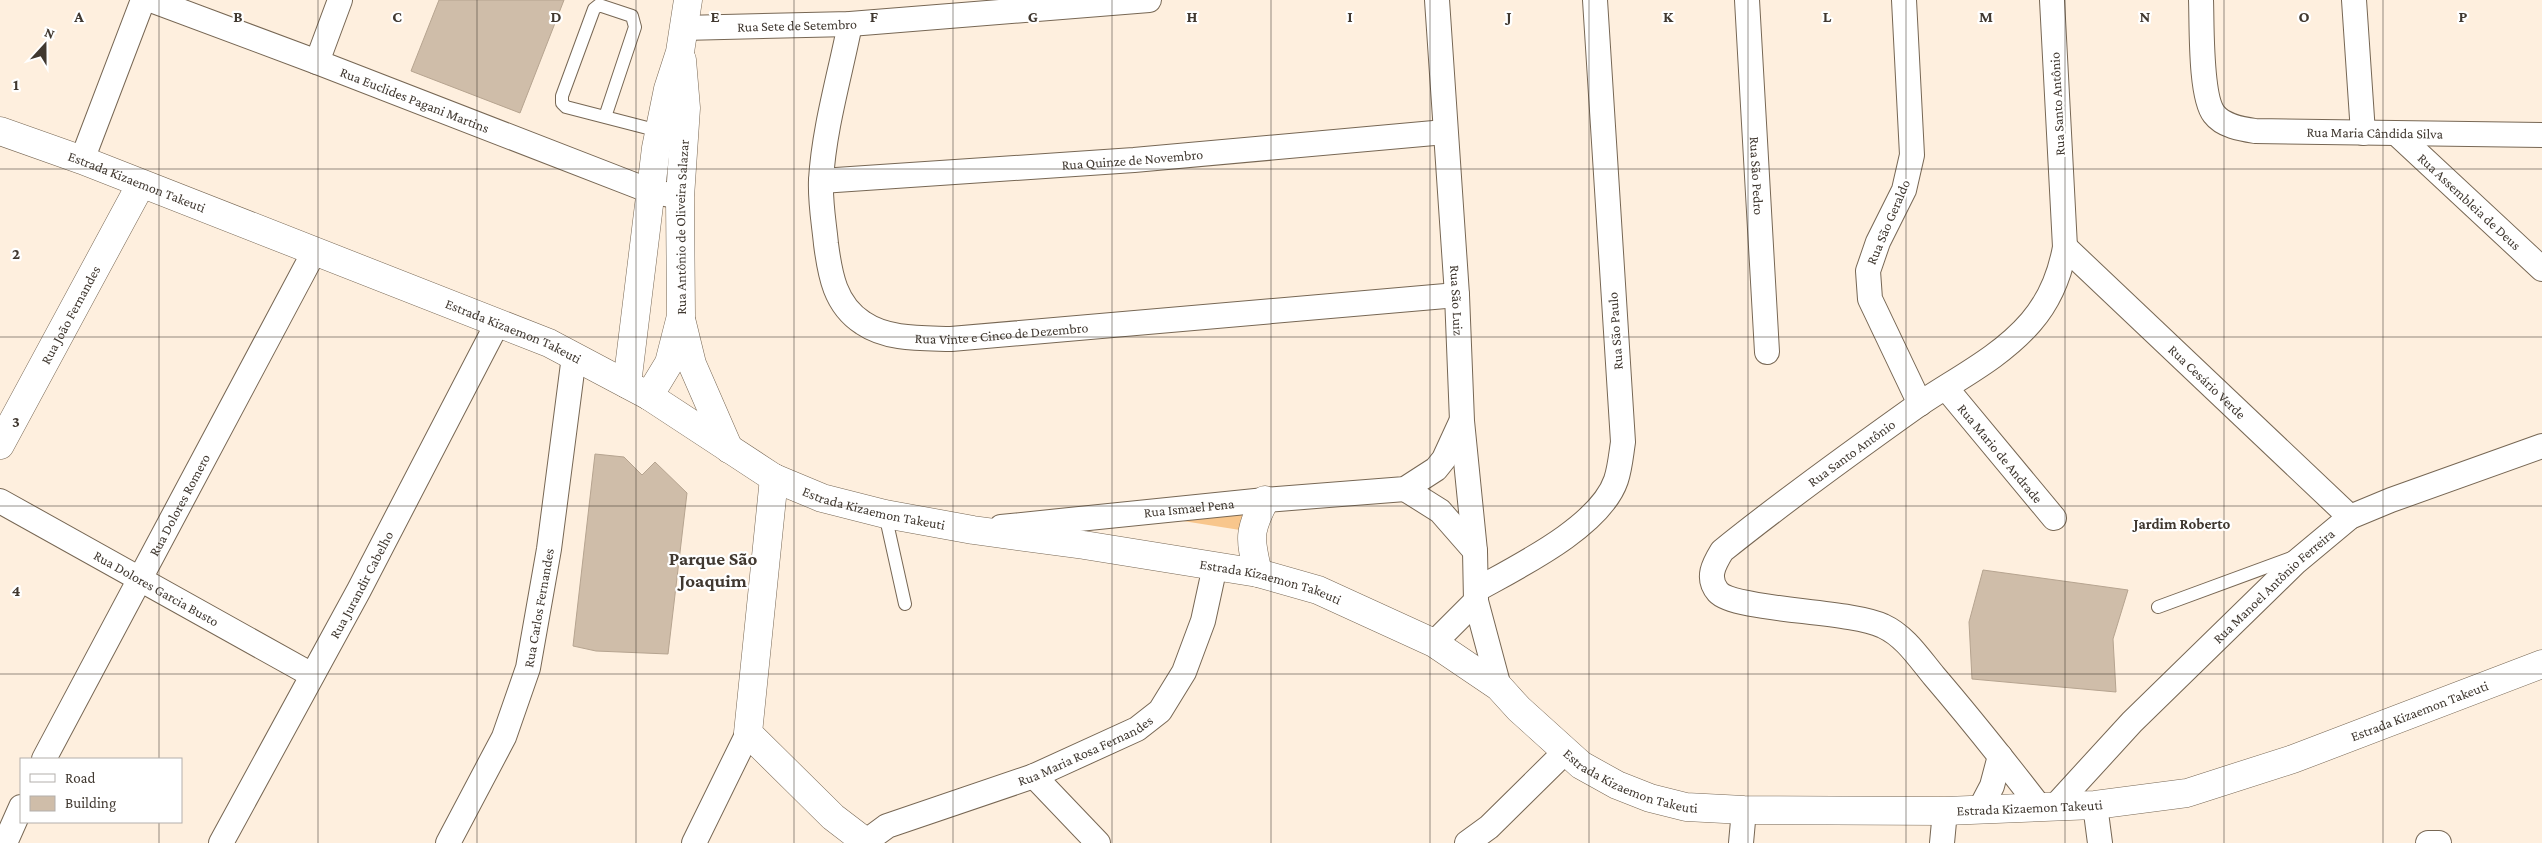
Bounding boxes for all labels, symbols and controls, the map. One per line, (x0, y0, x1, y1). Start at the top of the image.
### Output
text: A (73, 8, 84, 25)
text: B (233, 8, 243, 25)
text: C (392, 8, 402, 25)
text: D (550, 8, 562, 25)
text: E (710, 8, 720, 25)
text: F (870, 8, 879, 25)
text: G (1028, 8, 1038, 25)
text: H (1187, 8, 1198, 25)
text: I (1347, 8, 1353, 25)
text: J (1504, 8, 1512, 25)
text: K (1663, 8, 1674, 25)
text: L (1823, 8, 1832, 25)
text: M (1979, 8, 1993, 25)
text: N (2140, 8, 2151, 25)
text: O (2298, 8, 2310, 25)
text: P (2459, 8, 2468, 25)
street label: Rua Sete de Setembro (737, 15, 858, 35)
north arrow (20, 20, 70, 70)
text: N (42, 24, 57, 42)
street label: Rua Santo Antônio (2046, 52, 2068, 156)
street label: Rua Euclides Pagani Martins (338, 64, 492, 136)
text: 1 (13, 76, 19, 93)
street label: Rua Maria Cândida Silva (2306, 124, 2444, 142)
street label: Rua São Pedro (1747, 136, 1767, 216)
street label: Rua Antônio de Oliveira Salazar (672, 139, 692, 315)
street label: Rua Quinze de Novembro (1061, 146, 1204, 173)
street label: Estrada Kizaemon Takeuti (66, 148, 208, 216)
street label: Rua Assembleia de Deus (2415, 150, 2524, 253)
street label: Rua São Geraldo (1863, 177, 1913, 267)
text: 2 (12, 245, 20, 262)
street label: Rua João Fernandes (37, 263, 103, 367)
street label: Rua São Luiz (1447, 264, 1467, 336)
street label: Rua São Paulo (1604, 291, 1626, 371)
street label: Estrada Kizaemon Takeuti (443, 295, 584, 367)
street label: Rua Vinte e Cinco de Dezembro (914, 319, 1089, 347)
street label: Rua Cesário Verde (2165, 341, 2249, 422)
street label: Rua Mario de Andrade (1954, 400, 2046, 506)
text: 3 (12, 413, 20, 430)
street label: Rua Santo Antônio (1805, 416, 1898, 490)
street label: Rua Dolores Romero (146, 451, 213, 559)
street label: Estrada Kizaemon Takeuti (800, 483, 947, 533)
street label: Rua Ismael Pena (1143, 495, 1236, 520)
district label: Jardim Roberto (2132, 516, 2231, 532)
street label: Rua Manoel Antônio Ferreira (2210, 525, 2338, 647)
street label: Rua Jurandir Cabelho (326, 528, 396, 641)
street label: Rua Dolores Garcia Busto (91, 547, 222, 629)
street label: Rua Carlos Fernandes (520, 547, 557, 669)
district label: Parque São Joaquim (669, 548, 757, 591)
street label: Estrada Kizaemon Takeuti (1198, 556, 1344, 608)
text: 4 (12, 582, 21, 599)
street label: Estrada Kizaemon Takeuti (2348, 677, 2491, 744)
street label: Rua Maria Rosa Fernandes (1016, 712, 1156, 789)
street label: Estrada Kizaemon Takeuti (1560, 745, 1698, 816)
legend (20, 758, 182, 823)
text: Road (65, 770, 96, 786)
text: Building (65, 795, 116, 812)
street label: Estrada Kizaemon Takeuti (1956, 796, 2104, 819)

